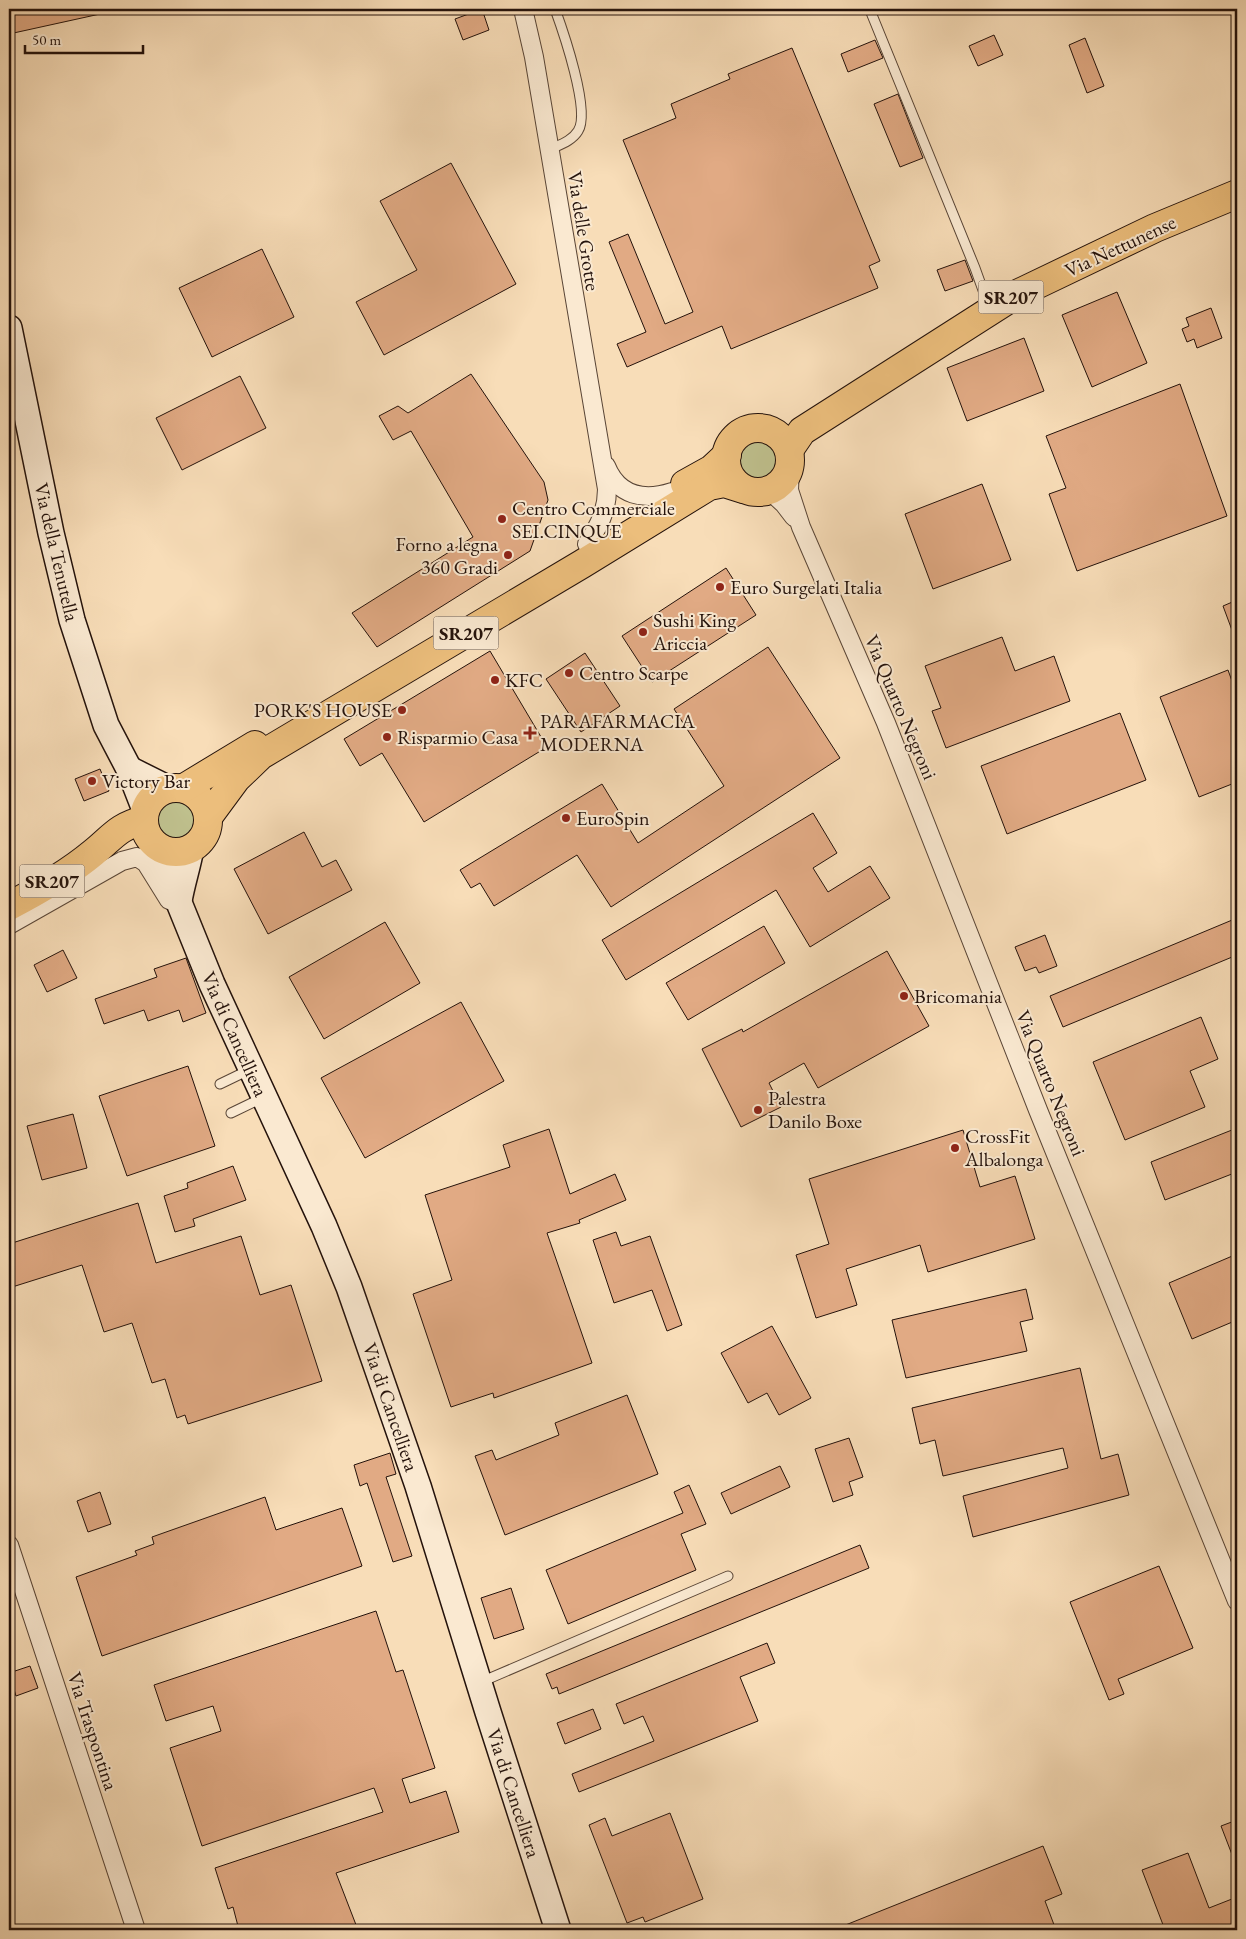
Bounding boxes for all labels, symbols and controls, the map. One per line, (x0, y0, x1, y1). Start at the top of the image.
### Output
scale bar (25, 22, 142, 54)
text: 50 m (32, 30, 61, 49)
street label: Via delle Grotte (562, 169, 606, 293)
street label: Via Nettunense (1060, 209, 1180, 283)
road number: SR207 (978, 280, 1044, 314)
street label: Via della Tenutella (28, 480, 86, 624)
place label: Centro Commerciale SEI.CINQUE (512, 495, 675, 544)
marker: Centro Commerciale SEI.CINQUE (496, 513, 508, 525)
place label: Forno a legna 360 Gradi (396, 531, 498, 580)
marker: Forno a legna 360 Gradi (502, 549, 514, 561)
place label: Euro Surgelati Italia (730, 574, 882, 600)
marker: Euro Surgelati Italia (714, 581, 726, 593)
place label: Sushi King Ariccia (652, 607, 737, 656)
road number: SR207 (434, 616, 498, 650)
marker: Sushi King Ariccia (637, 626, 649, 638)
street label: Via Quarto Negroni (859, 631, 943, 783)
place label: Centro Scarpe (579, 660, 689, 686)
place label: KFC (505, 667, 543, 693)
marker: Centro Scarpe (563, 667, 575, 679)
marker: KFC (489, 674, 501, 686)
place label: PORK'S HOUSE (254, 697, 392, 723)
marker: PORK'S HOUSE (396, 704, 408, 716)
place label: PARAFARMACIA MODERNA (540, 708, 695, 757)
place label: Risparmio Casa (397, 724, 518, 750)
marker: PARAFARMACIA MODERNA (524, 727, 536, 739)
marker: Risparmio Casa (381, 731, 393, 743)
place label: Victory Bar (102, 768, 190, 794)
marker: Victory Bar (86, 775, 98, 787)
place label: EuroSpin (576, 805, 650, 831)
marker: EuroSpin (560, 812, 572, 824)
road number: SR207 (20, 864, 84, 898)
street label: Via di Cancelliera (196, 967, 274, 1101)
place label: Bricomania (914, 983, 1002, 1009)
marker: Bricomania (898, 990, 910, 1002)
street label: Via Quarto Negroni (1010, 1006, 1092, 1160)
place label: Palestra Danilo Boxe (768, 1085, 862, 1134)
marker: Palestra Danilo Boxe (752, 1104, 764, 1116)
place label: CrossFit Albalonga (964, 1123, 1043, 1172)
marker: CrossFit Albalonga (949, 1142, 961, 1154)
street label: Via di Cancelliera (357, 1339, 425, 1475)
street label: Via Traspontina (62, 1668, 124, 1794)
street label: Via di Cancelliera (481, 1725, 547, 1861)

